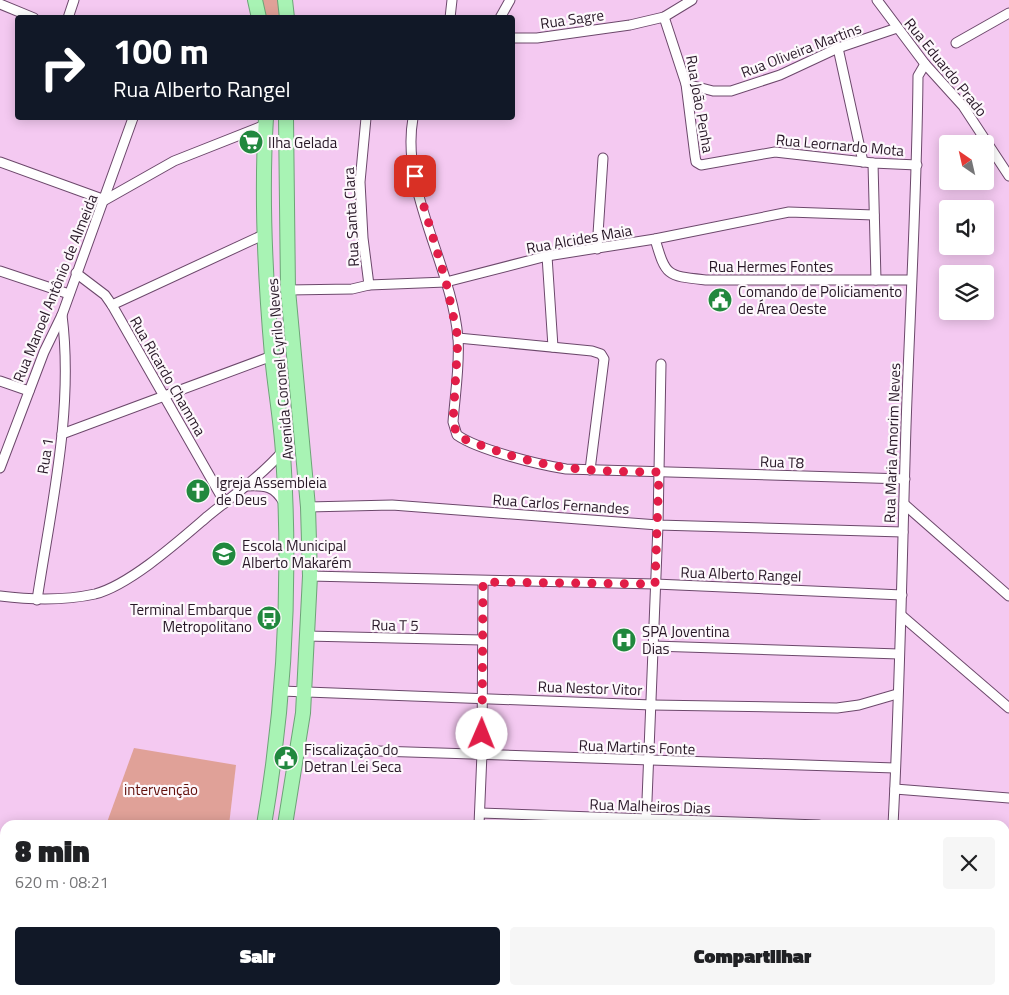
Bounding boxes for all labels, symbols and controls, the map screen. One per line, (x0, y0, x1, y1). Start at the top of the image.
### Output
street label: Rua Sagre (539, 3, 605, 35)
street label: Rua Eduardo Prado (899, 13, 993, 121)
street label: Rua Oliveira Martins (737, 16, 865, 84)
text: 100 m (113, 24, 209, 78)
icon: right (30, 35, 95, 100)
street label: Rua João Penha (680, 53, 720, 155)
text: Rua Alberto Rangel (113, 72, 291, 106)
street label: Rua Leornardo Mota (775, 128, 906, 162)
supermarket icon: Ilha Gelada (238, 129, 264, 155)
place label: Ilha Gelada (268, 131, 338, 154)
north arrow (939, 135, 994, 190)
map controls (939, 135, 994, 320)
pin (394, 155, 436, 197)
icon: arrive (401, 162, 429, 190)
street label: Rua Santa Clara (337, 166, 365, 267)
street label: Rua Manoel Antônio de Almeida (7, 190, 104, 386)
button: sound (939, 200, 994, 255)
street label: Rua Alcides Maia (524, 218, 634, 260)
street label: Rua Hermes Fontes (709, 255, 833, 278)
button: layers (939, 265, 994, 320)
street label: Avenida Coronel Cyrilo Neves (261, 277, 299, 461)
place label: Comando de Policiamento de Área Oeste (738, 280, 902, 320)
public building icon: Comando de Policiamento de Área Oeste (707, 287, 733, 313)
street label: Rua Ricardo Chamma (124, 312, 212, 441)
street label: Rua Maria Amorim Neves (878, 363, 906, 523)
street label: Rua 1 (31, 436, 59, 476)
street label: Rua T8 (759, 450, 805, 474)
place label: Igreja Assembleia de Deus (216, 471, 327, 511)
church icon: Igreja Assembleia de Deus (185, 478, 211, 504)
street label: Rua Carlos Fernandes (492, 488, 630, 520)
place label: Escola Municipal Alberto Makarém (242, 534, 351, 574)
school or university icon: Escola Municipal Alberto Makarém (211, 541, 237, 567)
street label: Rua Alberto Rangel (680, 560, 802, 588)
place label: Terminal Embarque Metropolitano (130, 598, 252, 638)
bus stop icon: Terminal Embarque Metropolitano (256, 605, 282, 631)
street label: Rua T 5 (371, 613, 419, 637)
place label: SPA Joventina Dias (642, 620, 730, 660)
hospital icon: SPA Joventina Dias (611, 627, 637, 653)
street label: Rua Nestor Vitor (537, 675, 643, 701)
position arrow (455, 707, 507, 759)
street label: Rua Martins Fonte (578, 733, 696, 761)
place label: Fiscalização do Detran Lei Seca (304, 738, 402, 778)
public building icon: Fiscalização do Detran Lei Seca (273, 745, 299, 771)
park label: intervenção (124, 778, 198, 801)
street label: Rua Malheiros Dias (589, 792, 711, 820)
text: 8 min (15, 828, 90, 874)
button: close (943, 837, 995, 889)
text: 620 m · 08:21 (15, 870, 109, 894)
button: Sair (15, 927, 500, 985)
button: Compartilhar (510, 927, 995, 985)

